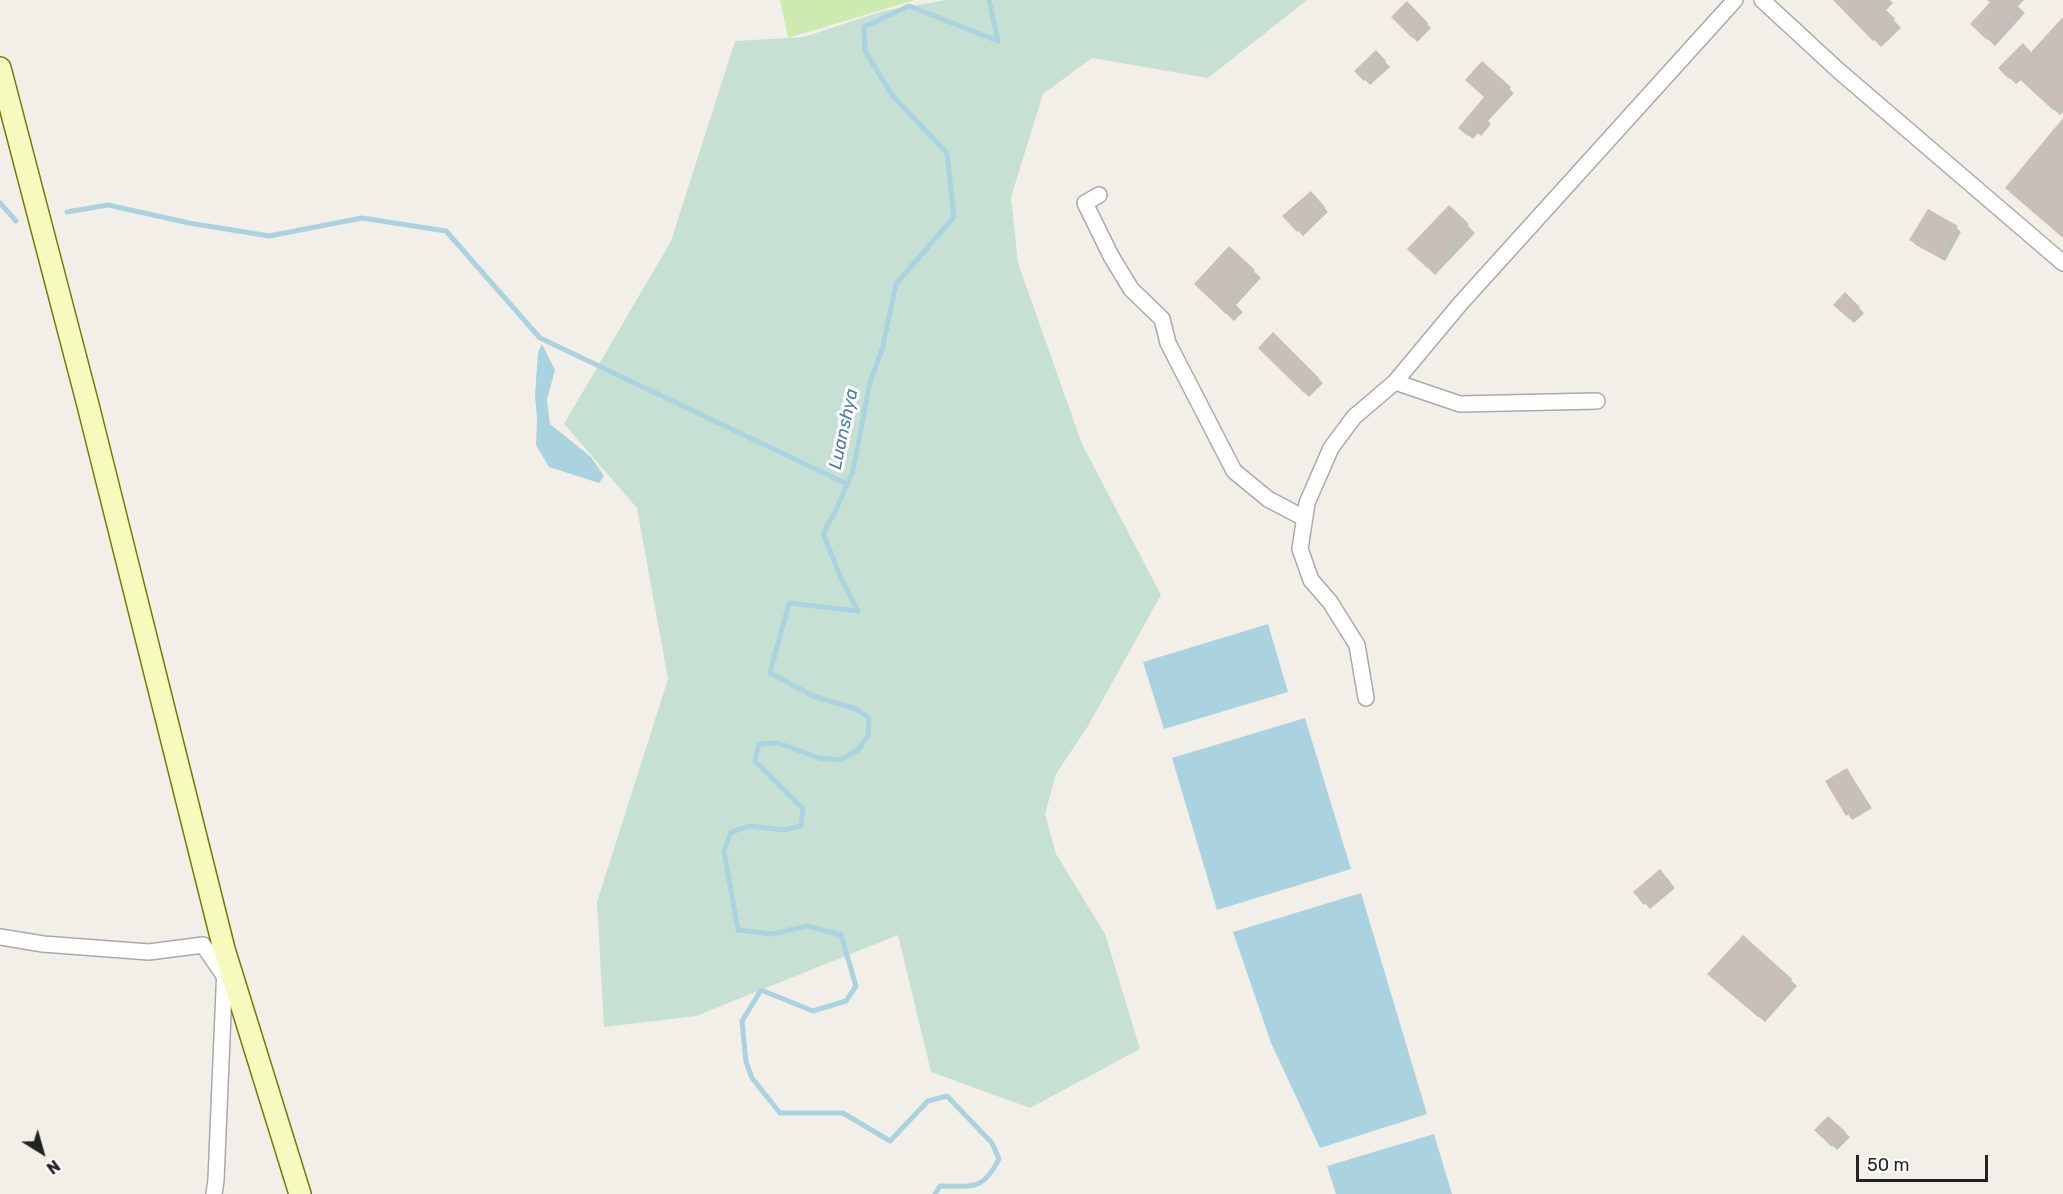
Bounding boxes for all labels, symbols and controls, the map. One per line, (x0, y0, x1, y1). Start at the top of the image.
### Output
water label: Luanshya (825, 387, 863, 471)
north arrow (12, 1122, 72, 1182)
scale bar (1859, 1143, 1991, 1181)
text: 50 m (1867, 1154, 1910, 1176)
text: N (43, 1156, 63, 1178)

